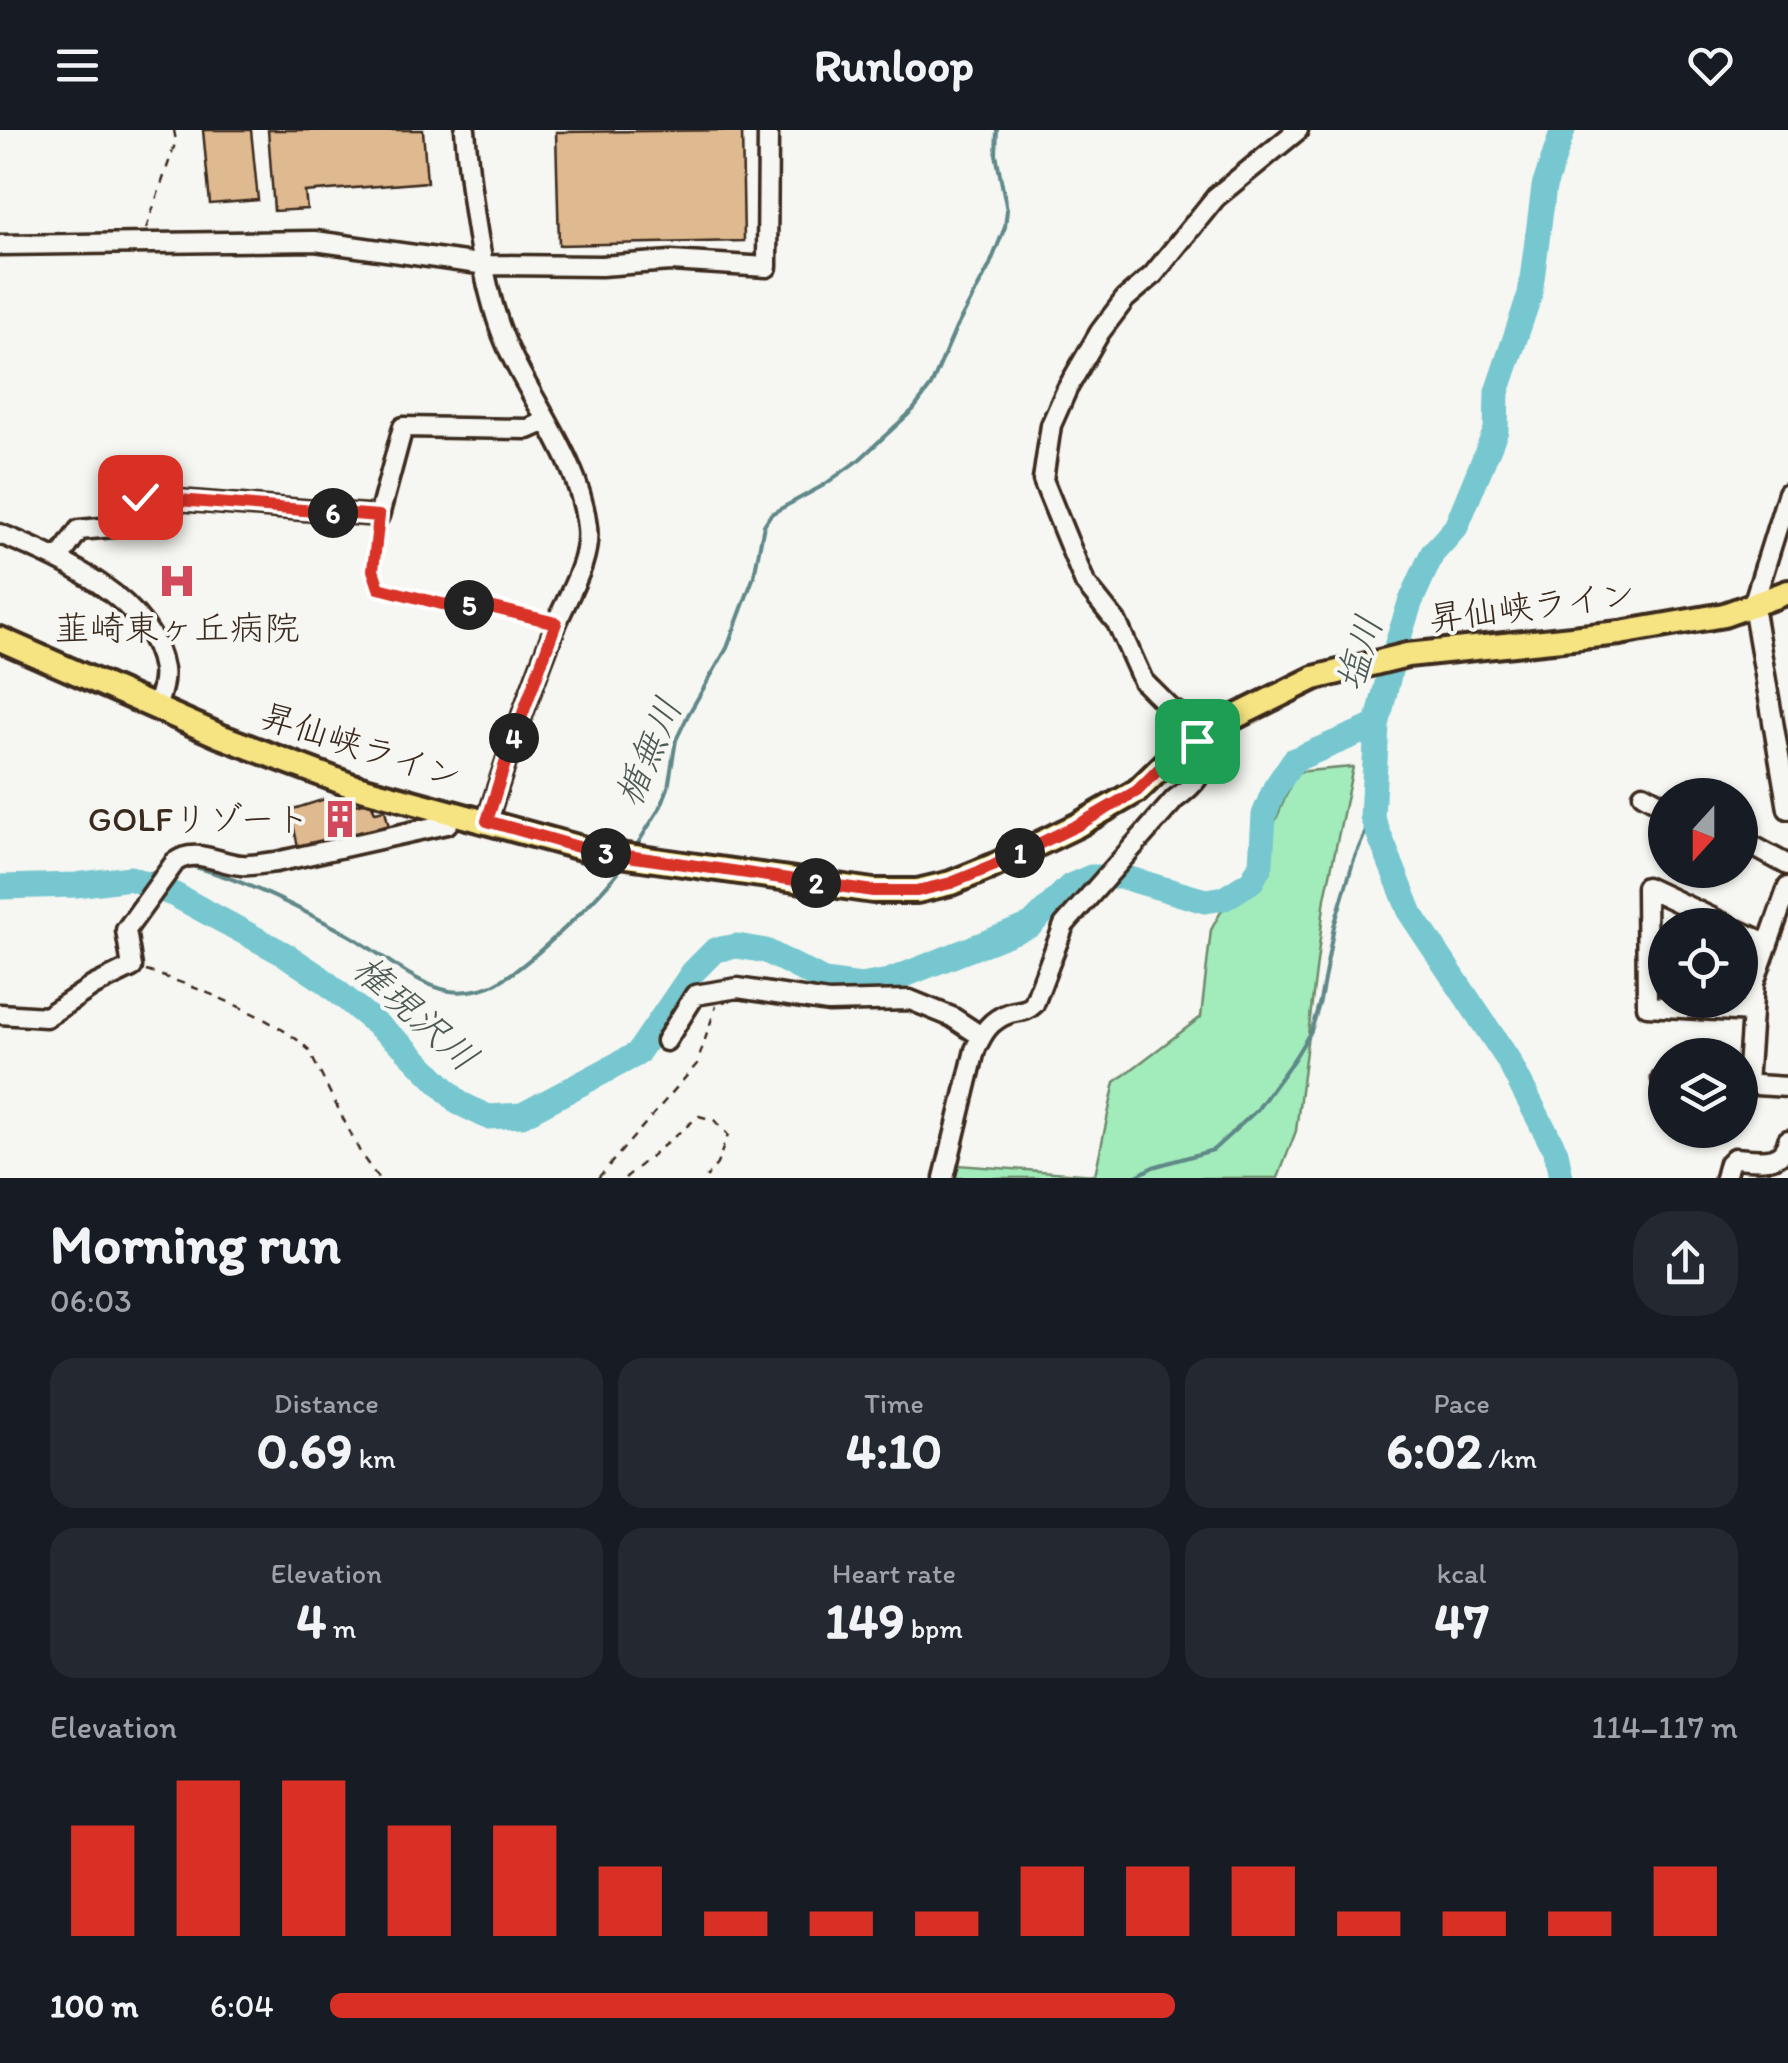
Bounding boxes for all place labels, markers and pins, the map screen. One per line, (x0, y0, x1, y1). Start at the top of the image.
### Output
pin (98, 455, 183, 540)
pin: 6 (308, 488, 358, 538)
hospital icon: 韮崎東ヶ丘病院 (156, 560, 198, 602)
pin: 5 (444, 580, 494, 630)
place label: 韮崎東ヶ丘病院 (54, 607, 300, 649)
pin (1155, 699, 1240, 784)
pin: 4 (489, 713, 539, 763)
place label: GOLFリゾート (88, 798, 310, 840)
building icon: GOLFリゾート (319, 798, 361, 840)
pin: 3 (581, 828, 631, 878)
pin: 1 (995, 828, 1045, 878)
pin: 2 (791, 858, 841, 908)

